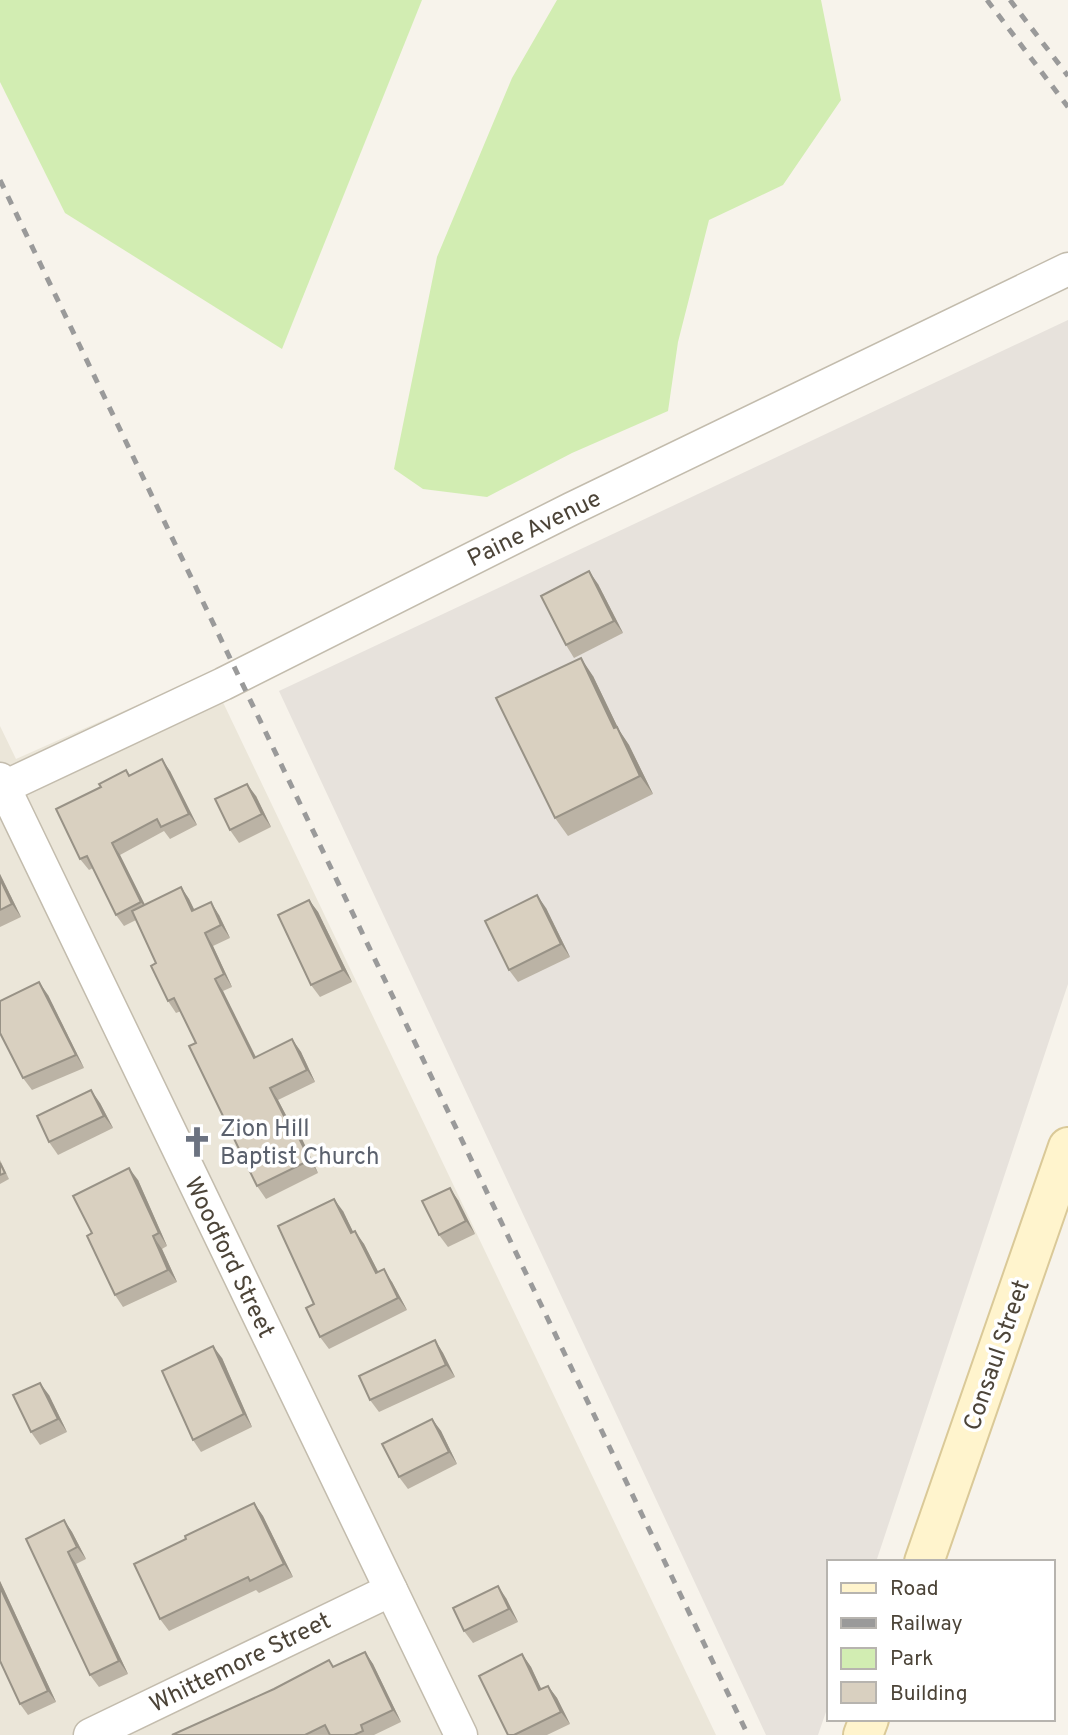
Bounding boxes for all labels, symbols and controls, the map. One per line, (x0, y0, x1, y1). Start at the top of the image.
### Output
street label: Paine Avenue (463, 485, 607, 575)
place label: Zion Hill Baptist Church (220, 1115, 380, 1173)
church icon: Zion Hill Baptist Church (180, 1125, 214, 1159)
street label: Woodford Street (176, 1173, 280, 1343)
street label: Consaul Street (958, 1276, 1038, 1435)
legend (827, 1560, 1054, 1721)
text: Road (890, 1576, 939, 1603)
street label: Whittemore Street (145, 1607, 336, 1721)
text: Railway (890, 1611, 963, 1638)
text: Park (890, 1646, 933, 1673)
text: Building (890, 1681, 968, 1708)

